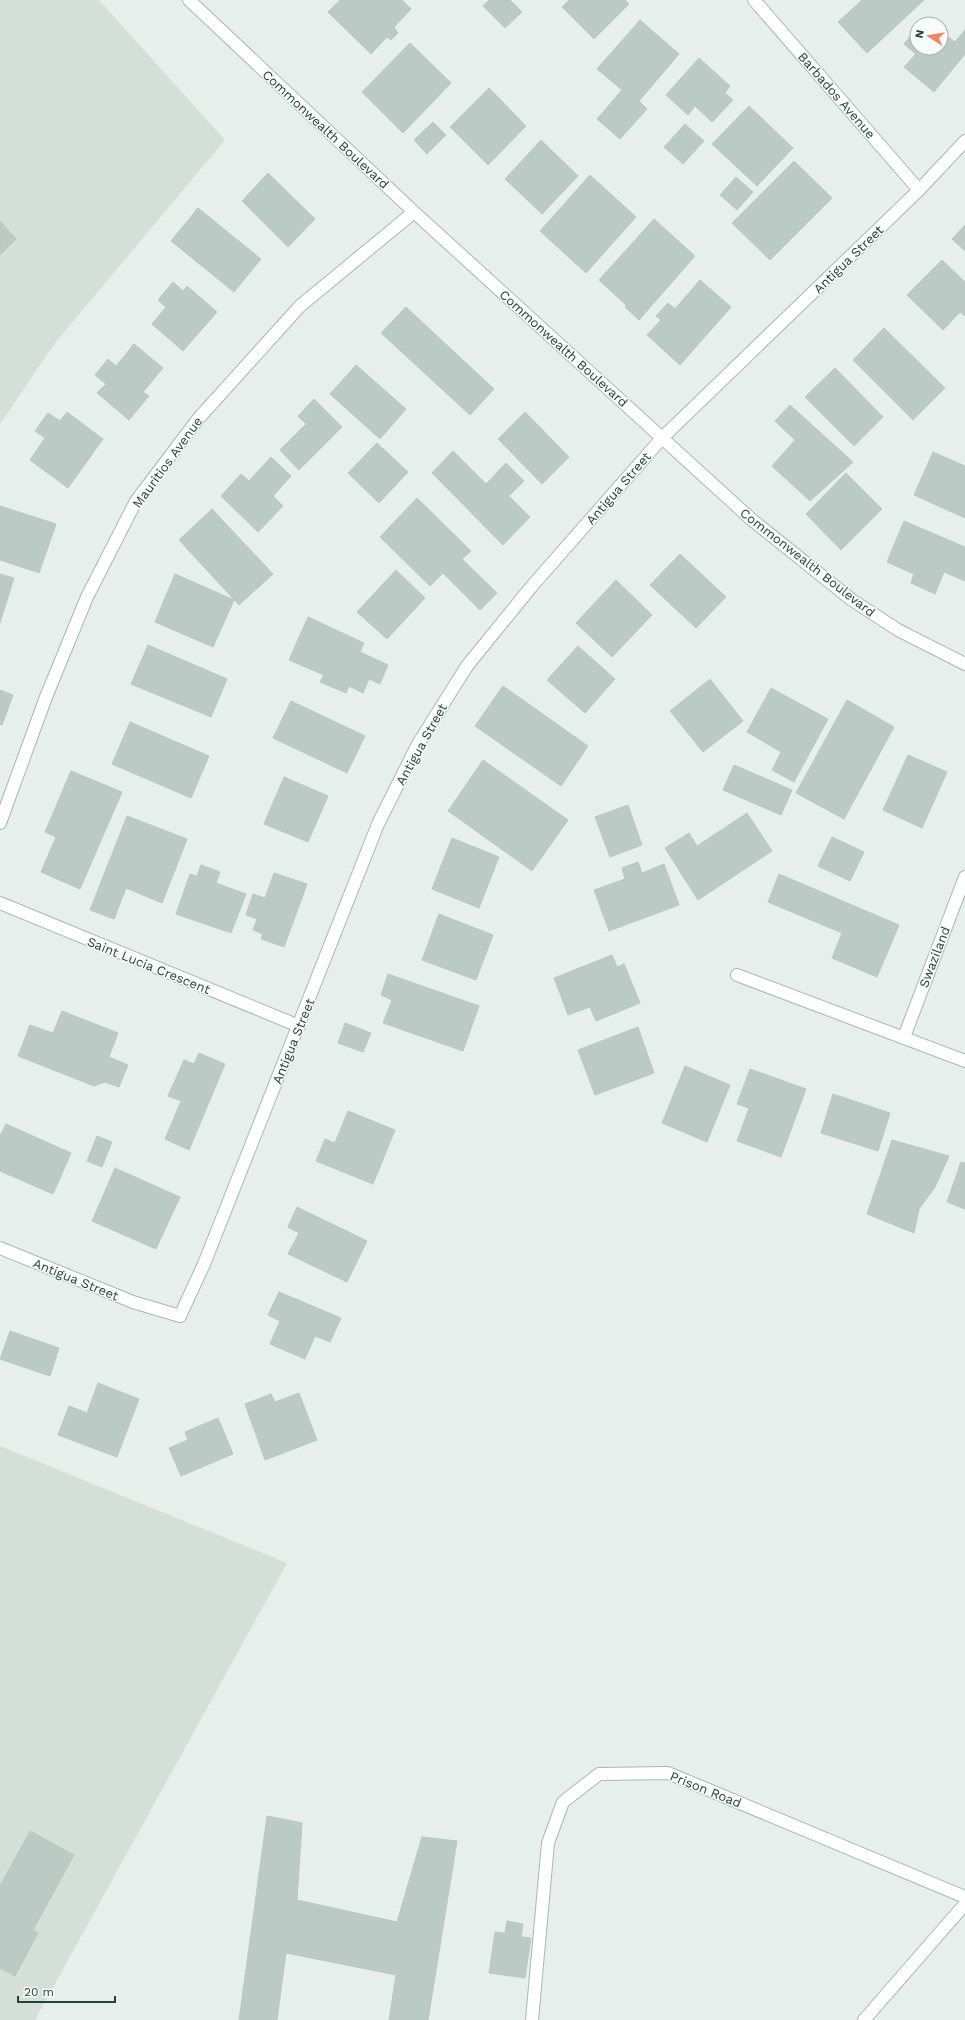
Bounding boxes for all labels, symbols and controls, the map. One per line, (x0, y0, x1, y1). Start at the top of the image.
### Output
north arrow (909, 16, 949, 56)
text: N (913, 29, 927, 39)
street label: Barbados Avenue (795, 49, 878, 142)
street label: Commonwealth Boulevard (259, 67, 392, 192)
street label: Antigua Street (810, 222, 887, 296)
street label: Commonwealth Boulevard (497, 287, 631, 410)
street label: Mauritios Avenue (129, 414, 205, 511)
street label: Antigua Street (583, 449, 654, 528)
street label: Commonwealth Boulevard (737, 505, 878, 620)
street label: Antigua Street (393, 700, 450, 788)
street label: Swaziland (916, 924, 953, 990)
street label: Saint Lucia Crescent (85, 934, 213, 997)
street label: Antigua Street (269, 996, 318, 1086)
street label: Antigua Street (31, 1255, 121, 1304)
street label: Prison Road (668, 1768, 744, 1811)
scale bar (18, 1978, 115, 2004)
text: 20 m (24, 1985, 54, 1999)

